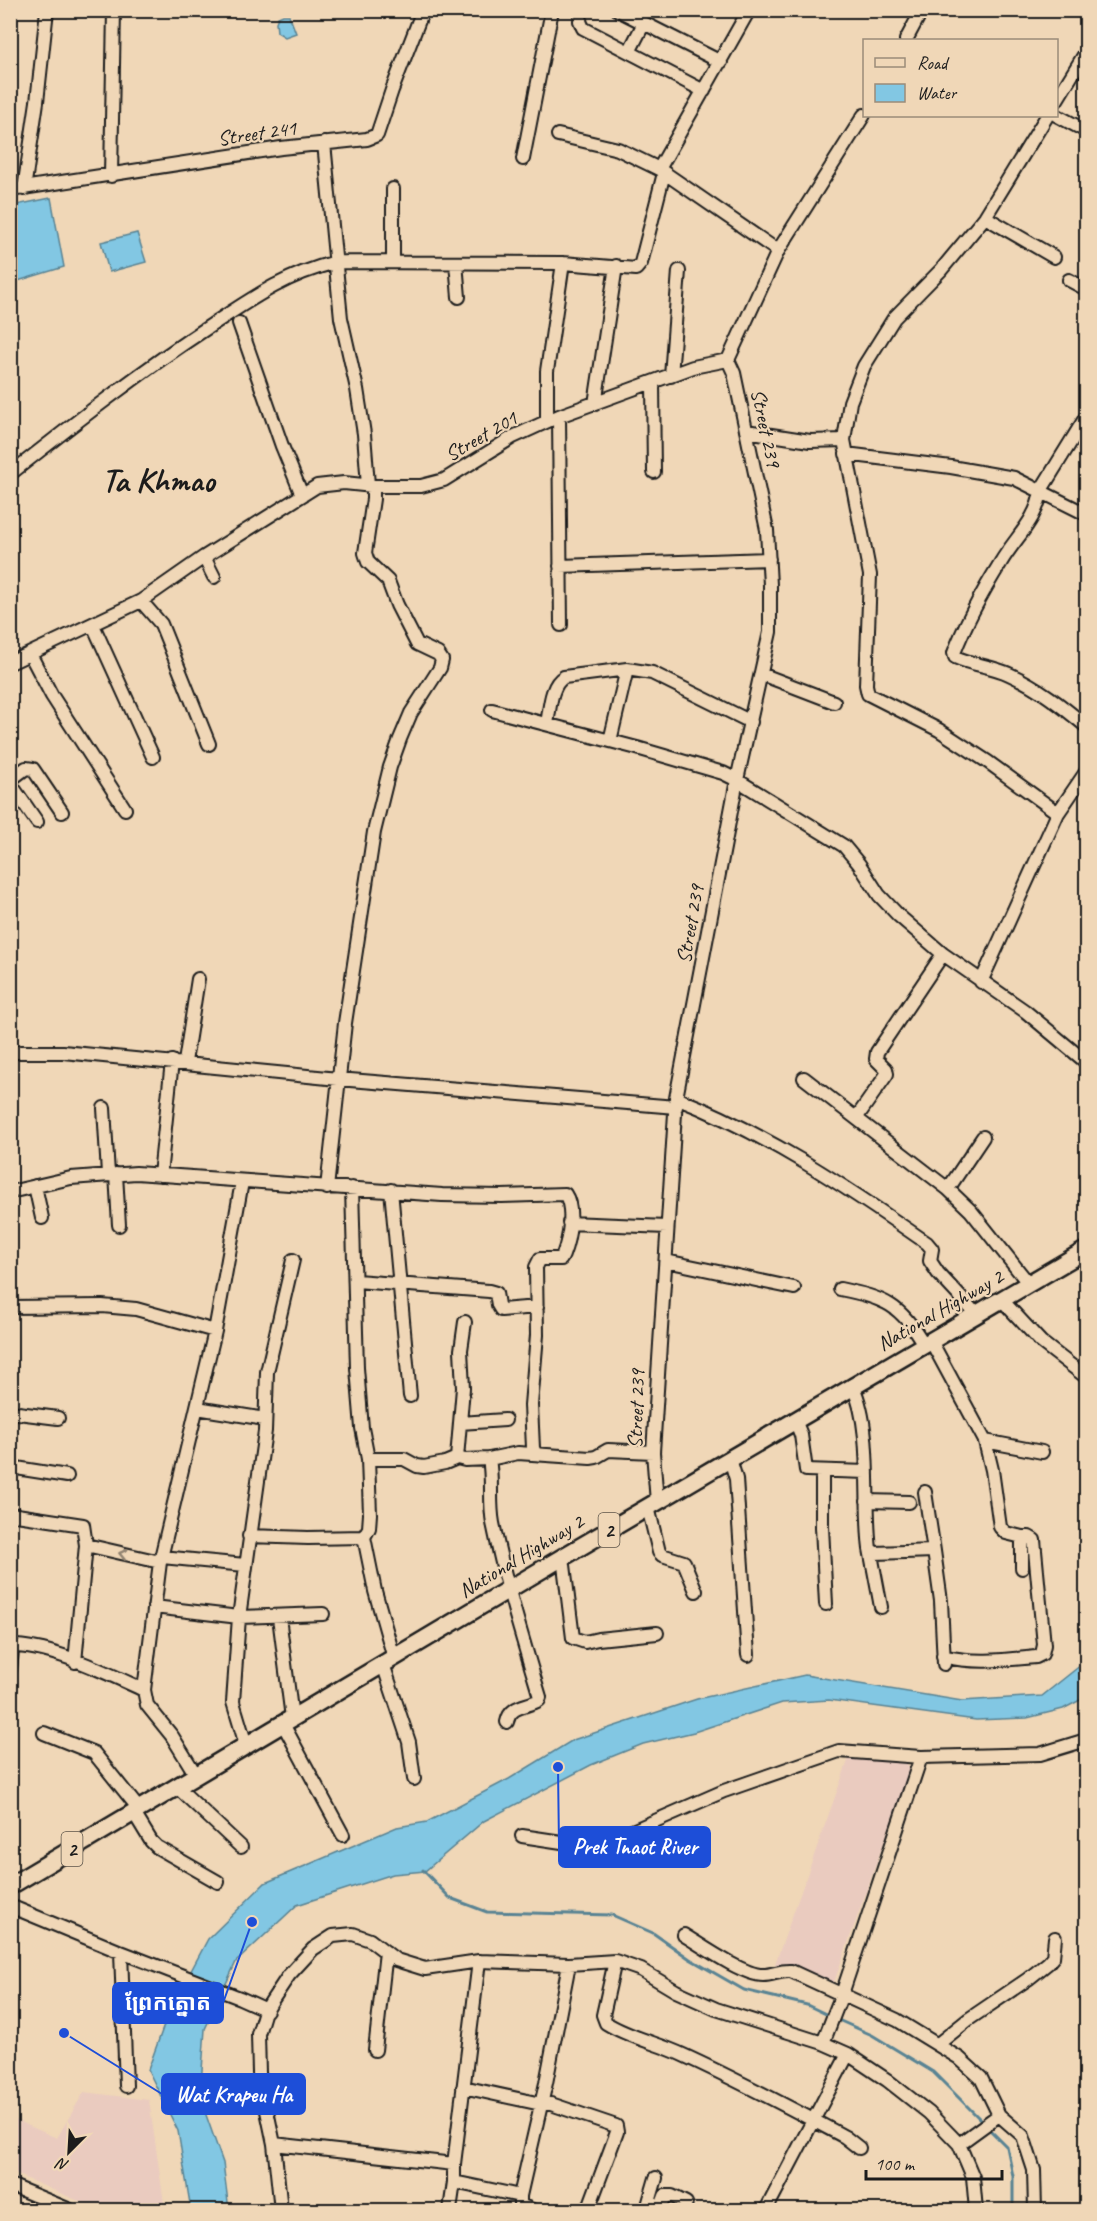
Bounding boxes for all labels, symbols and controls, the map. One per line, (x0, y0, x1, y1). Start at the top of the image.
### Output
legend (863, 39, 1058, 117)
text: Road (917, 52, 950, 74)
text: Water (917, 82, 958, 104)
street label: Street 241 (216, 114, 300, 151)
street label: Street 239 (745, 387, 787, 471)
street label: Street 201 (440, 404, 523, 467)
district label: Ta Khmao (102, 459, 216, 501)
street label: Street 239 (670, 881, 710, 965)
street label: National Highway 2 (872, 1263, 1009, 1357)
street label: Street 239 (622, 1367, 650, 1449)
street label: National Highway 2 (454, 1508, 590, 1604)
road number: 2 (598, 1513, 620, 1547)
one-way arrow (118, 1548, 128, 1561)
callout: Prek Tnaot River (559, 1827, 710, 1867)
road number: 2 (62, 1832, 82, 1866)
text: Prek Tnaot River (573, 1833, 699, 1861)
callout: ព្រែកត្នោត (113, 1983, 223, 2023)
text: ព្រែកត្នោត (125, 1989, 211, 2017)
callout: Wat Krapeu Ha (162, 2074, 305, 2114)
text: Wat Krapeu Ha (176, 2081, 294, 2109)
north arrow (39, 2122, 99, 2182)
scale bar (866, 2143, 1002, 2181)
text: N (52, 2152, 72, 2176)
text: 100 m (875, 2153, 916, 2175)

